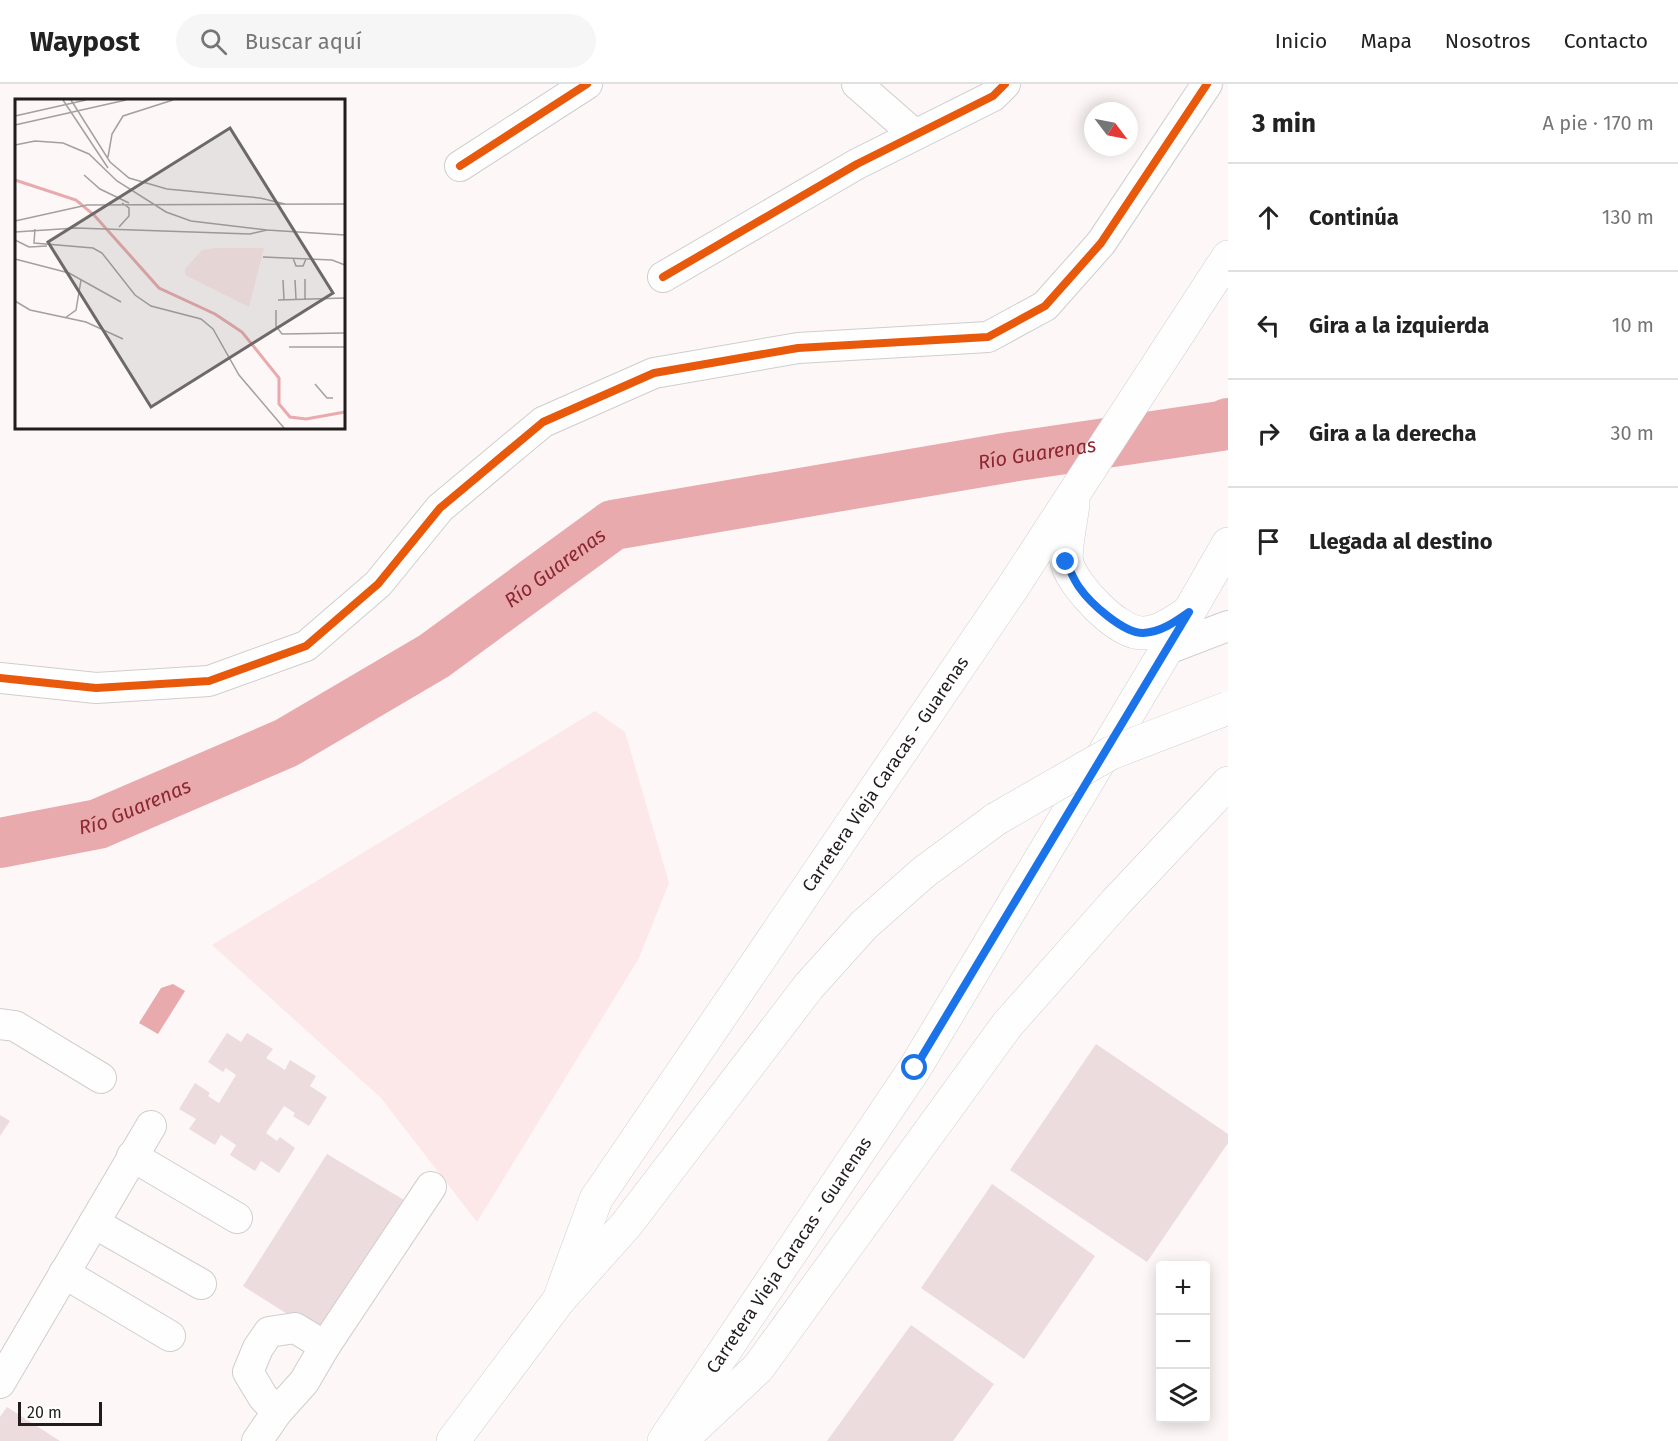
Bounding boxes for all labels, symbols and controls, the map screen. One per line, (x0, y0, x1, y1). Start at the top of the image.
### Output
search box (176, 14, 596, 68)
text: Waypost (30, 25, 140, 58)
icon: search (197, 25, 230, 58)
text: Buscar aquí (245, 28, 362, 55)
text: Inicio (1275, 28, 1327, 54)
text: Mapa (1360, 28, 1412, 54)
text: Nosotros (1445, 28, 1531, 54)
text: Contacto (1564, 28, 1648, 54)
inset map (15, 99, 345, 429)
north arrow (1084, 102, 1138, 156)
text: 3 min (1252, 108, 1316, 139)
text: A pie · 170 m (1543, 111, 1654, 135)
icon: ahead (1252, 201, 1285, 234)
text: Continúa (1309, 204, 1399, 231)
text: 130 m (1602, 205, 1654, 229)
icon: left (1252, 309, 1285, 342)
text: Gira a la izquierda (1309, 312, 1489, 339)
text: 10 m (1612, 313, 1654, 337)
icon: right (1252, 417, 1285, 450)
text: Gira a la derecha (1309, 420, 1477, 447)
text: 30 m (1610, 421, 1654, 445)
water label: Río Guarenas (976, 433, 1098, 474)
water label: Río Guarenas (500, 523, 610, 612)
icon: arrive (1252, 525, 1285, 558)
text: Llegada al destino (1309, 528, 1493, 555)
route end (1052, 548, 1078, 574)
street label: Carretera Vieja Caracas - Guarenas (798, 652, 973, 896)
water label: Río Guarenas (77, 773, 194, 839)
route start (901, 1054, 927, 1080)
street label: Carretera Vieja Caracas - Guarenas (702, 1133, 876, 1377)
map controls (1156, 1261, 1210, 1423)
button: + (1156, 1261, 1210, 1315)
button: − (1156, 1315, 1210, 1369)
button: layers (1156, 1369, 1210, 1423)
scale bar (18, 1399, 102, 1426)
text: 20 m (27, 1403, 62, 1422)

